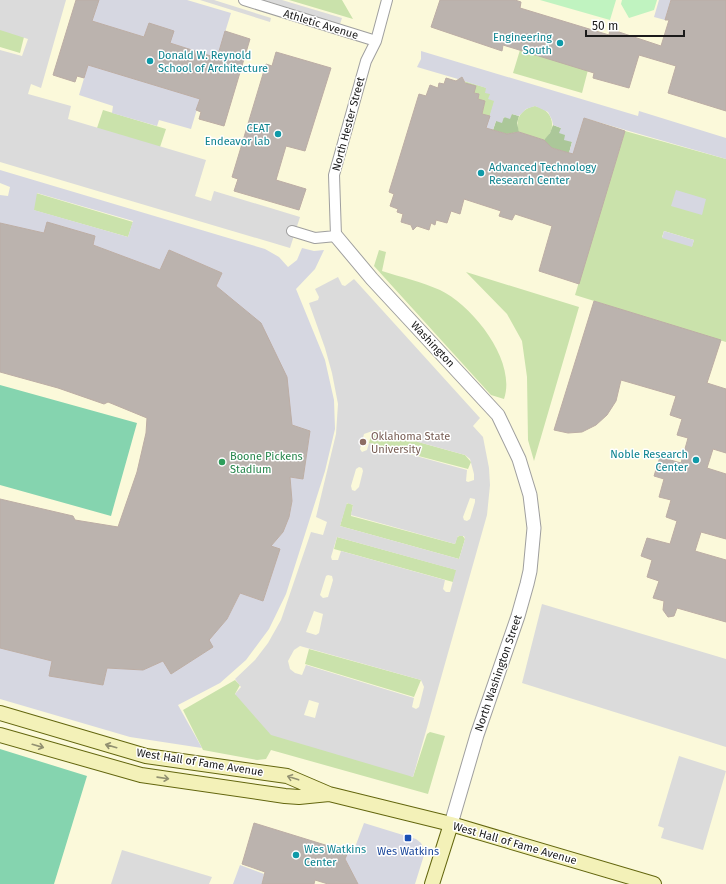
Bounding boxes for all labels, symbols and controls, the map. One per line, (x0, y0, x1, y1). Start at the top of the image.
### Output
street label: Athletic Avenue (282, 7, 360, 42)
scale bar (586, 12, 684, 38)
text: 50 m (592, 19, 618, 33)
place label: Engineering South (493, 31, 552, 57)
marker: Engineering South (555, 38, 565, 48)
place label: Donald W. Reynold School of Architecture (158, 49, 268, 75)
marker: Donald W. Reynold School of Architecture (145, 56, 155, 66)
street label: North Hester Street (330, 76, 367, 173)
place label: CEAT Endeavor lab (205, 122, 270, 148)
marker: CEAT Endeavor lab (273, 129, 283, 139)
place label: Advanced Technology Research Center (489, 161, 597, 187)
marker: Advanced Technology Research Center (476, 168, 486, 178)
street label: Washington (408, 319, 457, 370)
place label: Oklahoma State University (371, 430, 450, 456)
marker: Oklahoma State University (358, 437, 368, 447)
place label: Noble Research Center (610, 448, 689, 474)
place label: Boone Pickens Stadium (230, 450, 303, 476)
marker: Noble Research Center (691, 455, 701, 465)
marker: Boone Pickens Stadium (217, 457, 227, 467)
street label: North Washington Street (472, 613, 525, 733)
one-way arrow (31, 742, 44, 750)
one-way arrow (104, 742, 117, 749)
street label: West Hall of Fame Avenue (136, 746, 264, 779)
one-way arrow (156, 774, 169, 782)
one-way arrow (287, 774, 300, 781)
street label: West Hall of Fame Avenue (451, 820, 578, 867)
marker: Wes Watkins (403, 833, 413, 843)
place label: Wes Watkins Center (304, 843, 366, 869)
place label: Wes Watkins (377, 845, 439, 858)
marker: Wes Watkins Center (291, 850, 301, 860)

